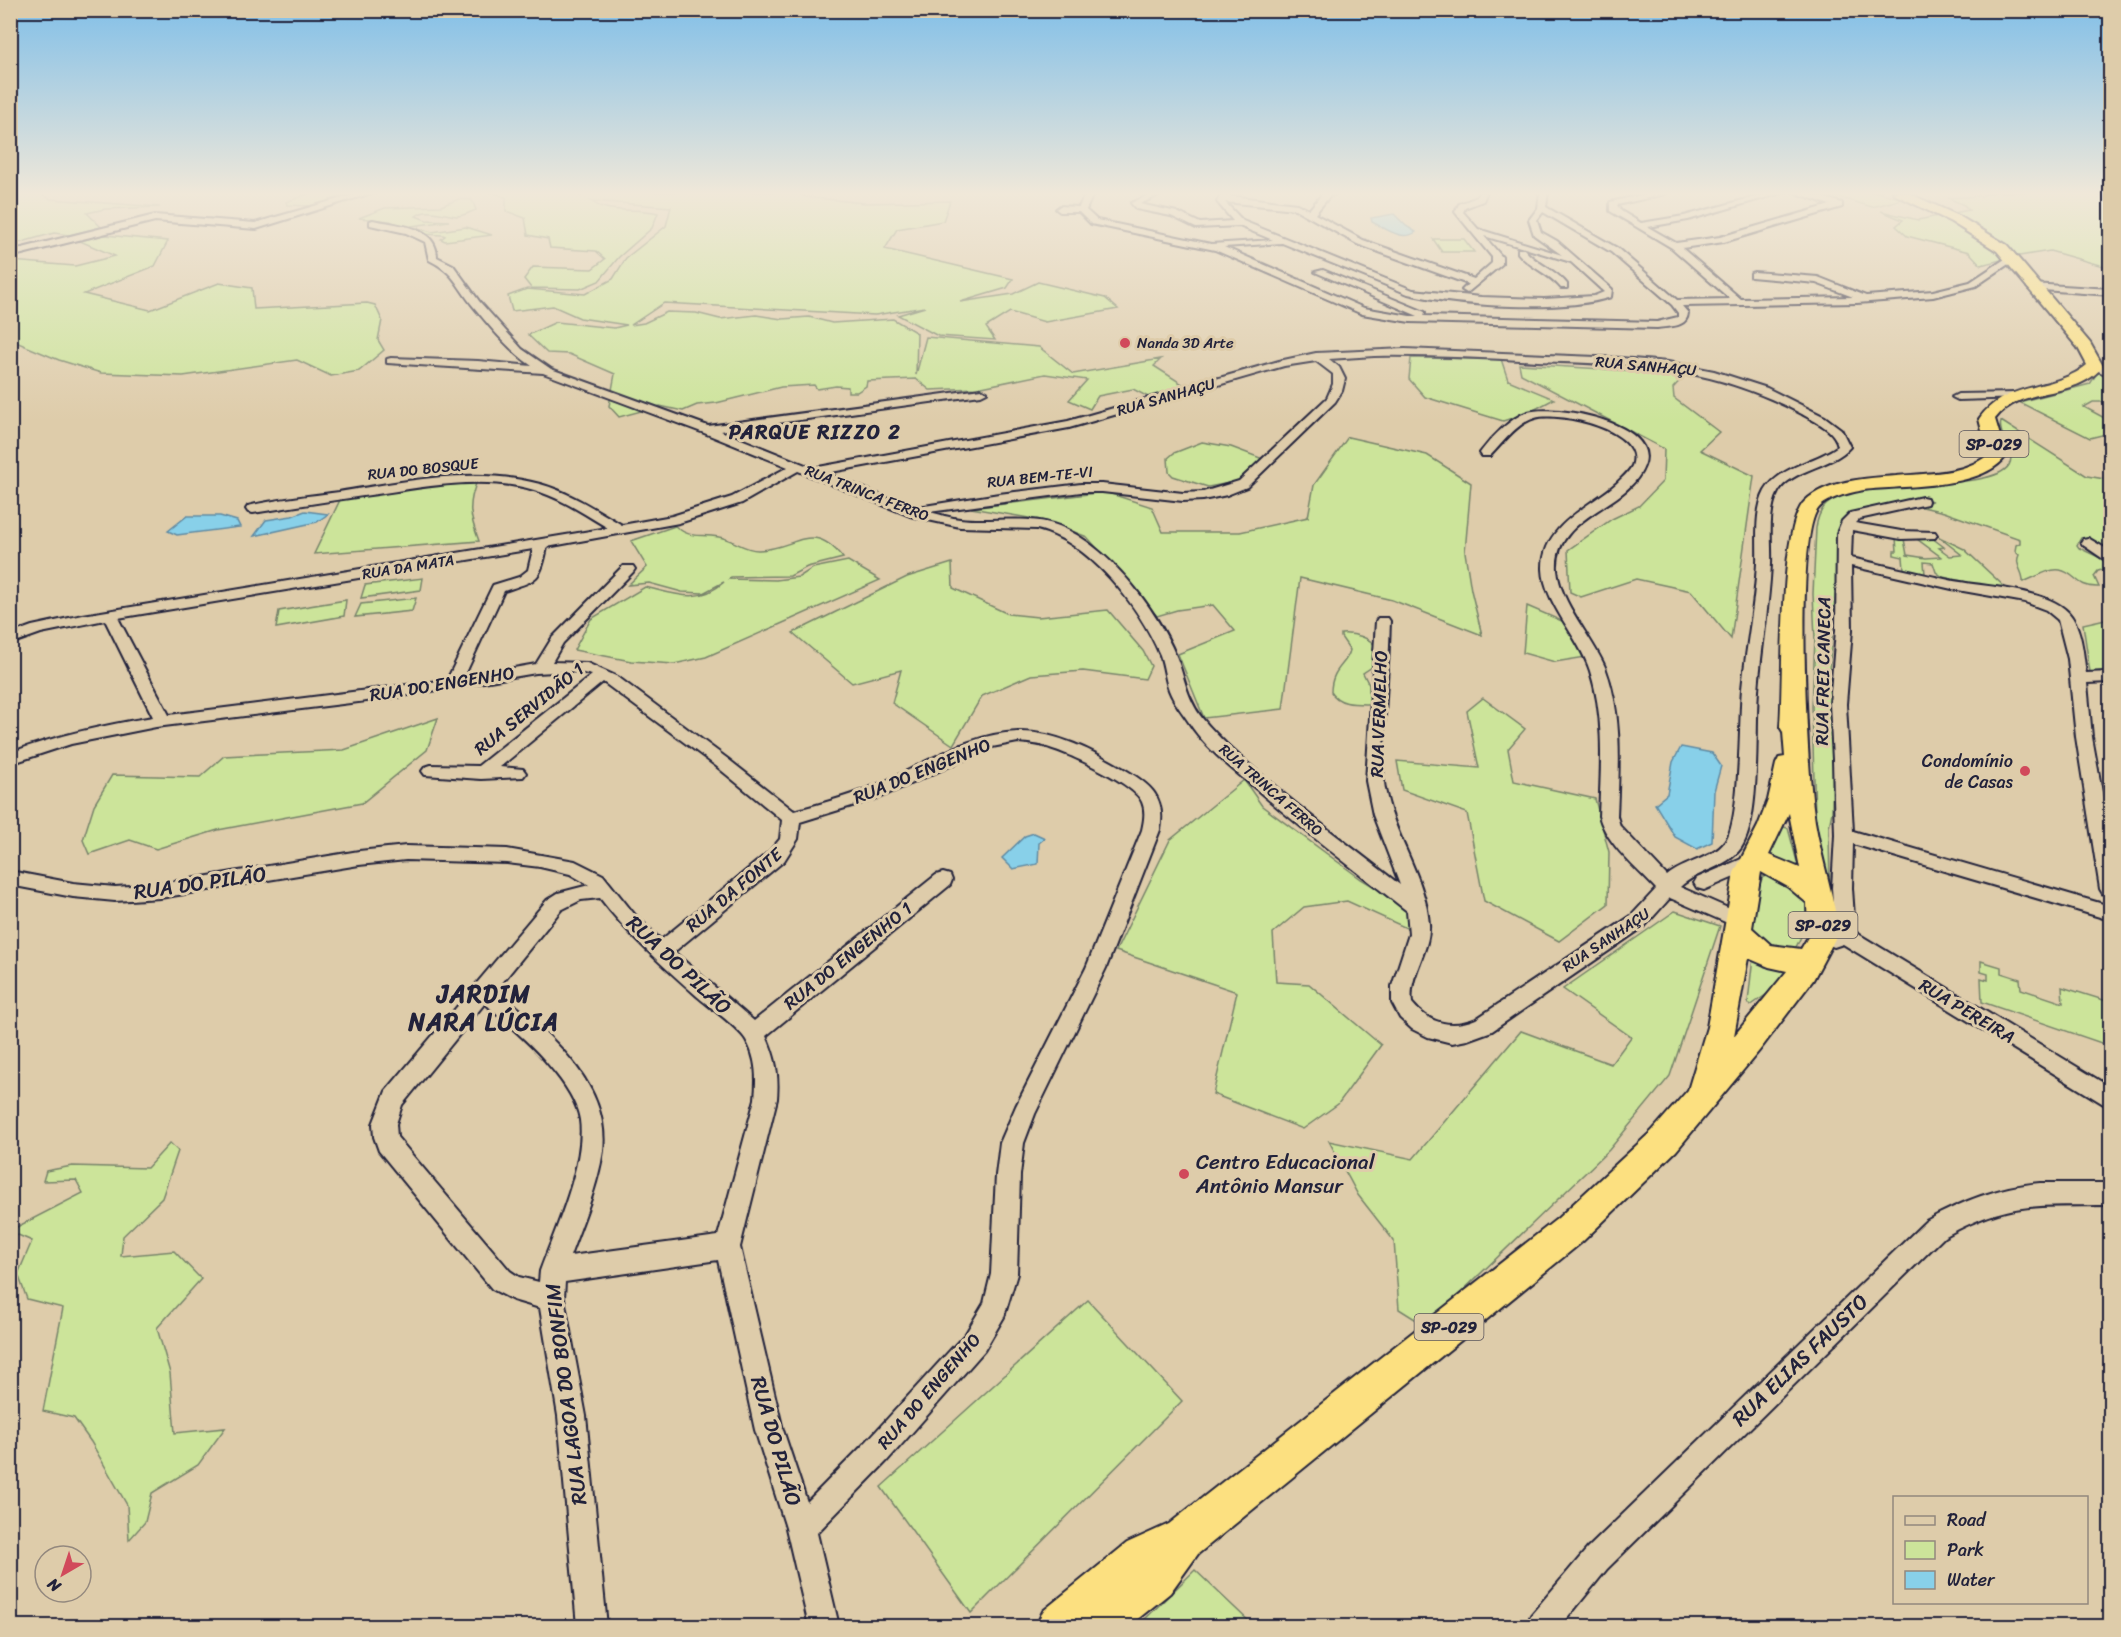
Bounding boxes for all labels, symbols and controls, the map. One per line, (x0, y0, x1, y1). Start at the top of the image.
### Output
place label: Nanda 3D Arte (1137, 330, 1234, 356)
marker: Nanda 3D Arte (1118, 336, 1132, 350)
street label: RUA SANHAÇU (1594, 349, 1698, 383)
street label: RUA SANHAÇU (1114, 370, 1218, 423)
district label: PARQUE RIZZO 2 (729, 415, 901, 450)
road number: SP-029 (1960, 431, 2028, 457)
street label: RUA DO BOSQUE (366, 450, 481, 488)
street label: RUA TRINCA FERRO (801, 457, 933, 529)
street label: RUA BEM-TE-VI (986, 458, 1094, 495)
street label: RUA DA MATA (360, 547, 456, 587)
street label: RUA FREI CANECA (1806, 596, 1840, 746)
street label: RUA VERMELHO (1361, 650, 1397, 778)
street label: RUA SERVIDÃO 1 (467, 654, 592, 764)
street label: RUA DO ENGENHO (367, 657, 517, 711)
street label: RUA DO ENGENHO (848, 729, 996, 813)
street label: RUA TRINCA FERRO (1213, 737, 1329, 843)
place label: Condomínio de Casas (1922, 745, 2014, 798)
marker: Condomínio de Casas (2018, 764, 2032, 778)
street label: RUA DA FONTE (678, 839, 791, 940)
street label: RUA DO PILÃO (131, 855, 269, 911)
street label: RUA DO ENGENHO 1 (776, 893, 920, 1018)
street label: RUA SANHAÇU (1557, 901, 1655, 979)
street label: RUA DO PILÃO (617, 905, 741, 1025)
road number: SP-029 (1788, 912, 1858, 938)
street label: RUA PEREIRA (1913, 970, 2021, 1052)
district label: JARDIM NARA LÚCIA (407, 973, 560, 1043)
place label: Centro Educacional Antônio Mansur (1195, 1143, 1376, 1205)
marker: Centro Educacional Antônio Mansur (1177, 1167, 1191, 1181)
street label: RUA LAGOA DO BONFIM (534, 1281, 598, 1507)
street label: RUA ELIAS FAUSTO (1722, 1284, 1878, 1436)
road number: SP-029 (1414, 1314, 1484, 1340)
street label: RUA DO ENGENHO (869, 1325, 989, 1457)
street label: RUA DO PILÃO (739, 1371, 813, 1511)
legend (1893, 1496, 2088, 1604)
text: Road (1947, 1504, 1987, 1536)
text: Park (1947, 1534, 1984, 1566)
north arrow (33, 1544, 93, 1604)
text: Water (1947, 1564, 1996, 1596)
text: N (40, 1570, 68, 1601)

